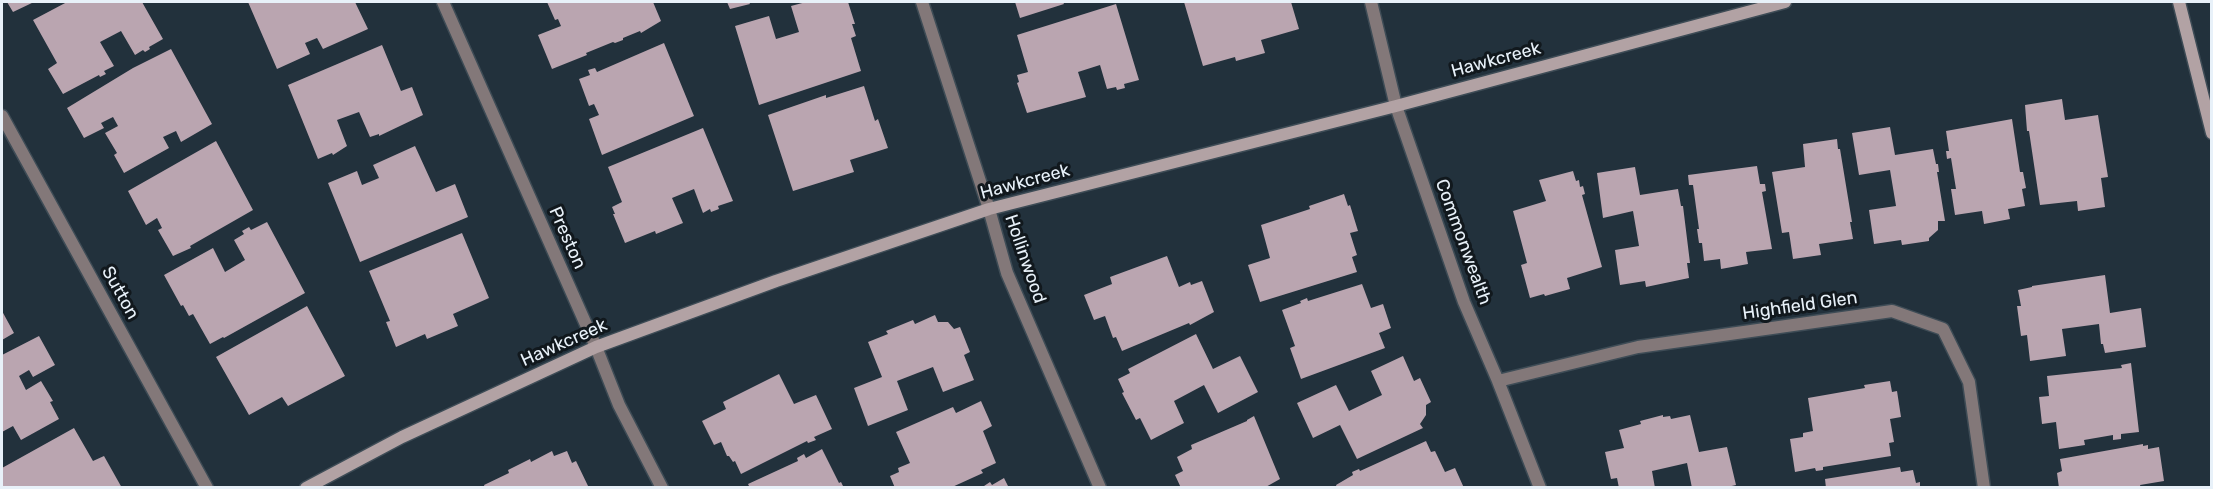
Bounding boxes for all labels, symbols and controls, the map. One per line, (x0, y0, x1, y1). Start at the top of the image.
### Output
street label: Hawkcreek (1449, 38, 1543, 82)
street label: Hawkcreek (978, 160, 1072, 204)
street label: Commonwealth (1430, 176, 1496, 308)
street label: Preston (544, 204, 590, 272)
street label: Hollinwood (1000, 212, 1050, 306)
street label: Sutton (97, 263, 143, 323)
street label: Highfield Glen (1741, 287, 1859, 325)
street label: Hawkcreek (518, 314, 610, 372)

